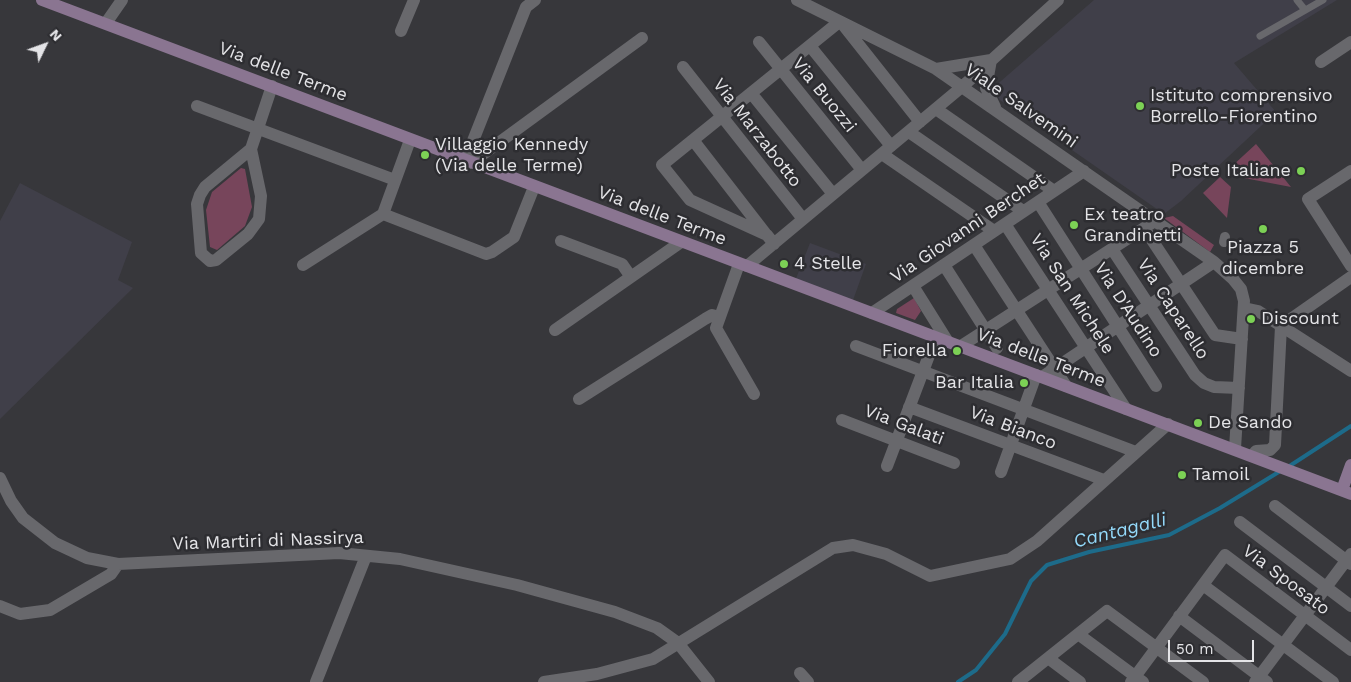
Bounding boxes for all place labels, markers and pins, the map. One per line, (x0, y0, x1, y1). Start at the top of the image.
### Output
place label: Istituto comprensivo Borrello-Fiorentino (1150, 85, 1332, 128)
marker: Istituto comprensivo Borrello-Fiorentino (1134, 100, 1146, 112)
place label: Villaggio Kennedy (Via delle Terme) (435, 134, 588, 176)
marker: Villaggio Kennedy (Via delle Terme) (419, 149, 431, 161)
place label: Poste Italiane (1171, 160, 1291, 182)
marker: Poste Italiane (1295, 165, 1307, 177)
place label: Ex teatro Grandinetti (1084, 204, 1182, 246)
marker: Ex teatro Grandinetti (1068, 219, 1080, 231)
marker: Piazza 5 dicembre (1257, 223, 1269, 235)
place label: Piazza 5 dicembre (1222, 237, 1304, 280)
place label: 4 Stelle (794, 253, 862, 275)
marker: 4 Stelle (778, 258, 790, 270)
place label: Discount (1261, 308, 1339, 330)
marker: Discount (1245, 313, 1257, 325)
place label: Fiorella (882, 340, 947, 362)
marker: Fiorella (951, 345, 963, 357)
place label: Bar Italia (935, 372, 1014, 394)
marker: Bar Italia (1018, 377, 1030, 389)
place label: De Sando (1208, 412, 1292, 434)
marker: De Sando (1192, 417, 1204, 429)
place label: Tamoil (1192, 464, 1249, 486)
marker: Tamoil (1176, 469, 1188, 481)

